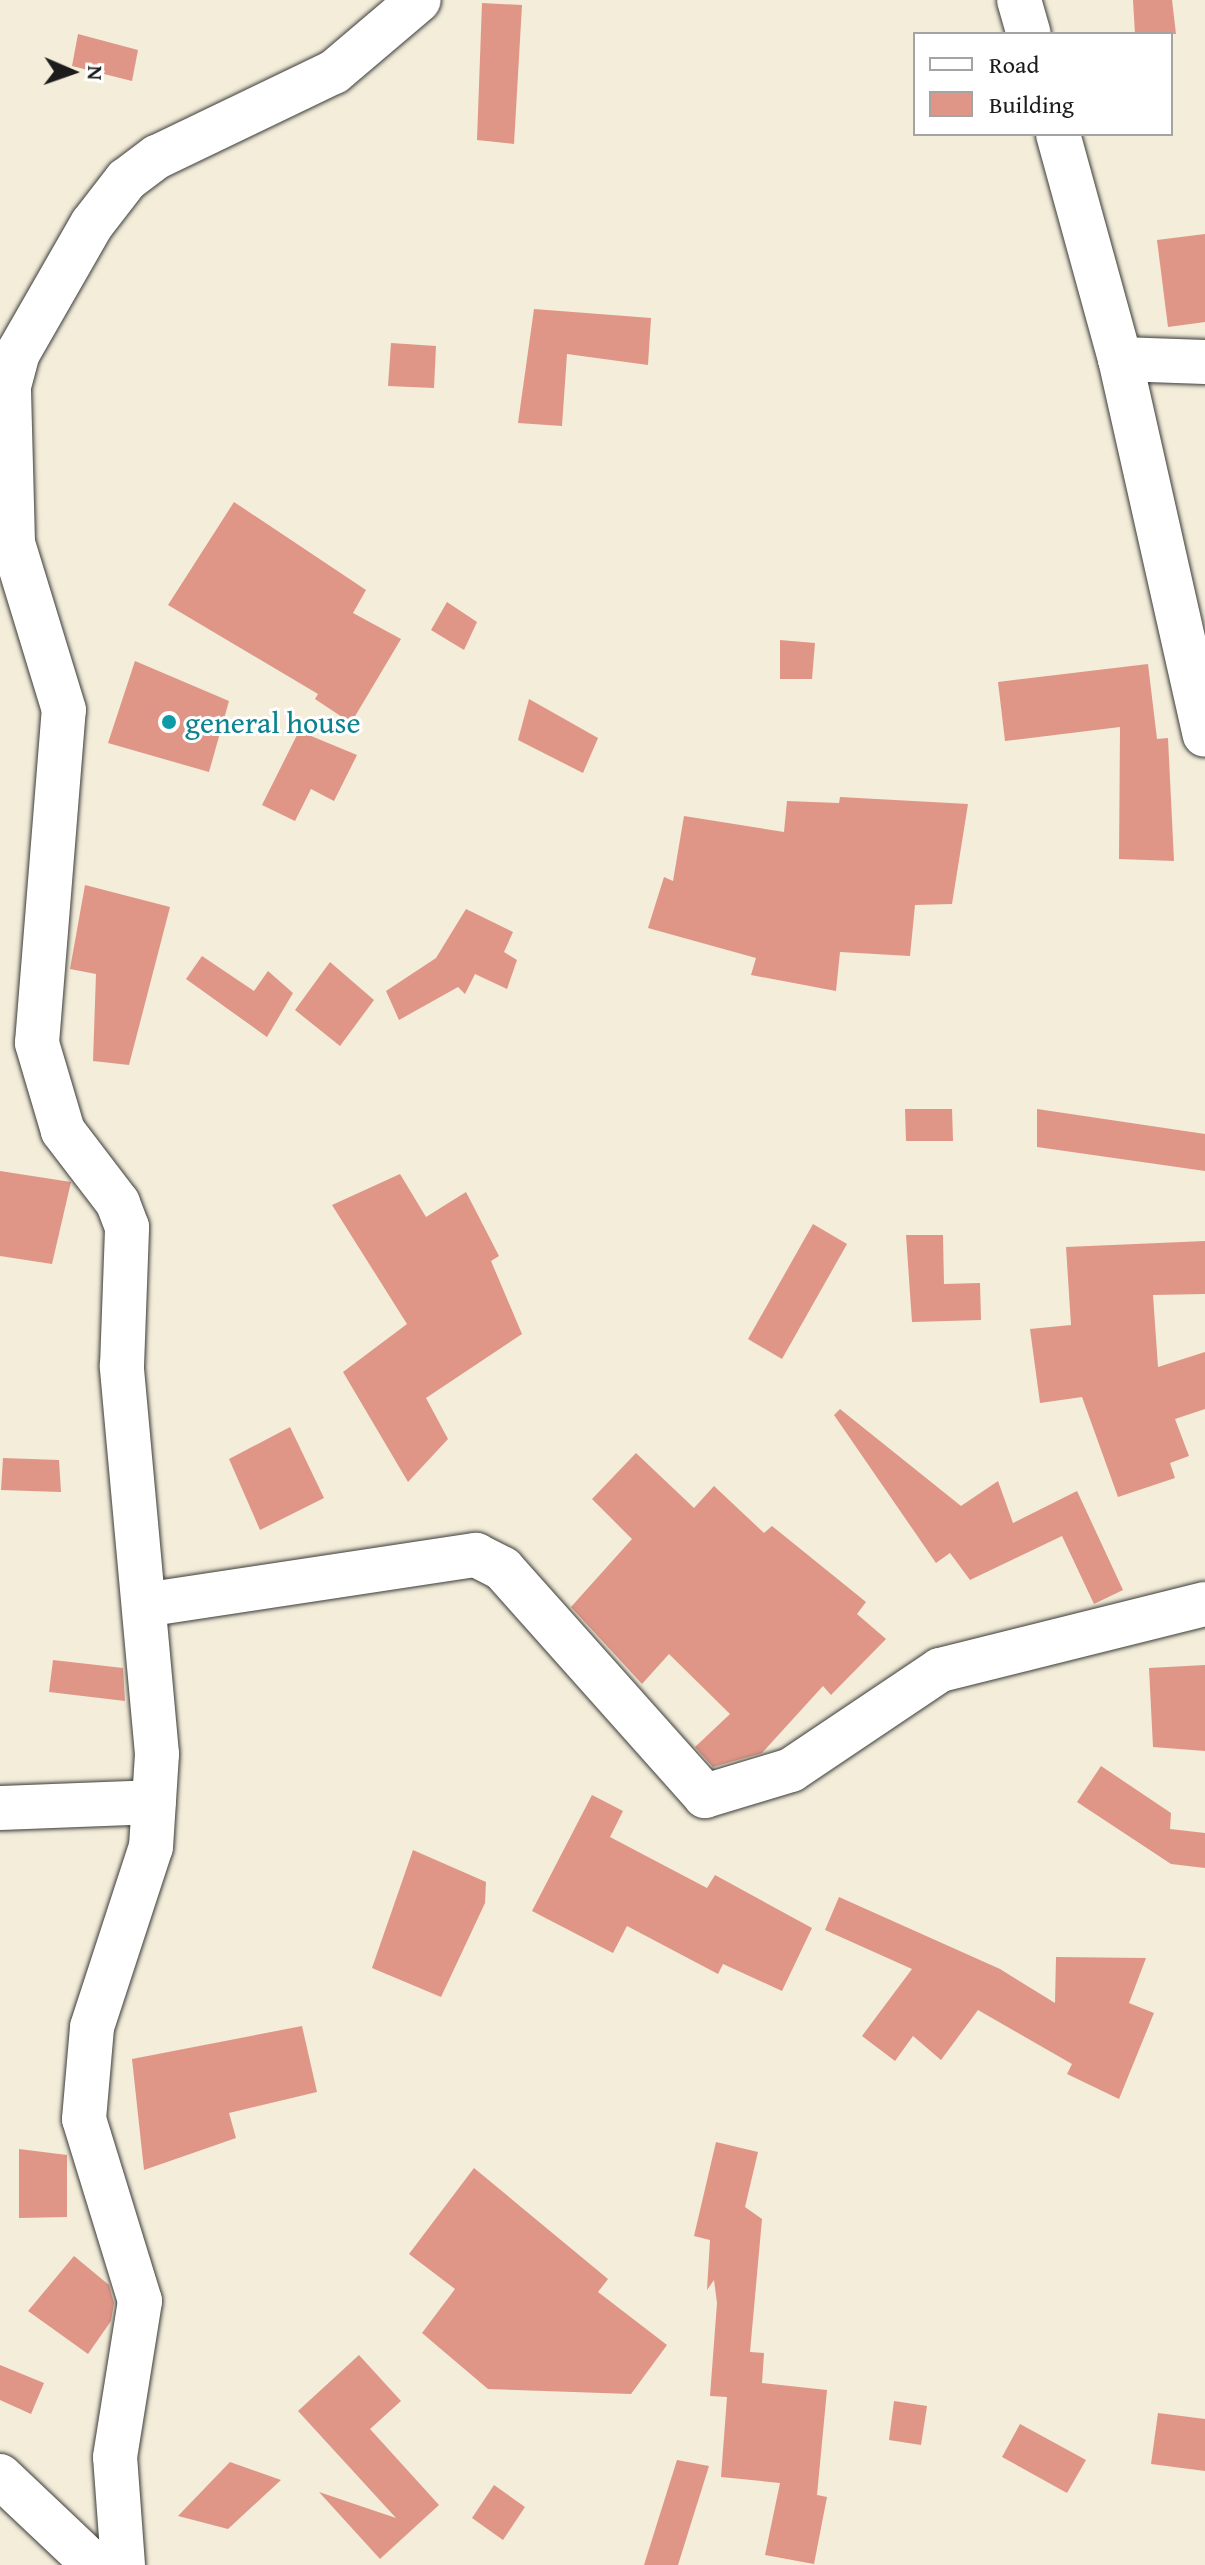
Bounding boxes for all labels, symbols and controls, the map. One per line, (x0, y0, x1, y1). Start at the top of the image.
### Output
north arrow (32, 32, 112, 112)
legend (913, 32, 1173, 136)
text: Road (989, 47, 1039, 82)
text: N (80, 65, 112, 81)
text: Building (989, 87, 1074, 122)
place label: general house (185, 704, 361, 740)
marker: general house (160, 713, 178, 731)

